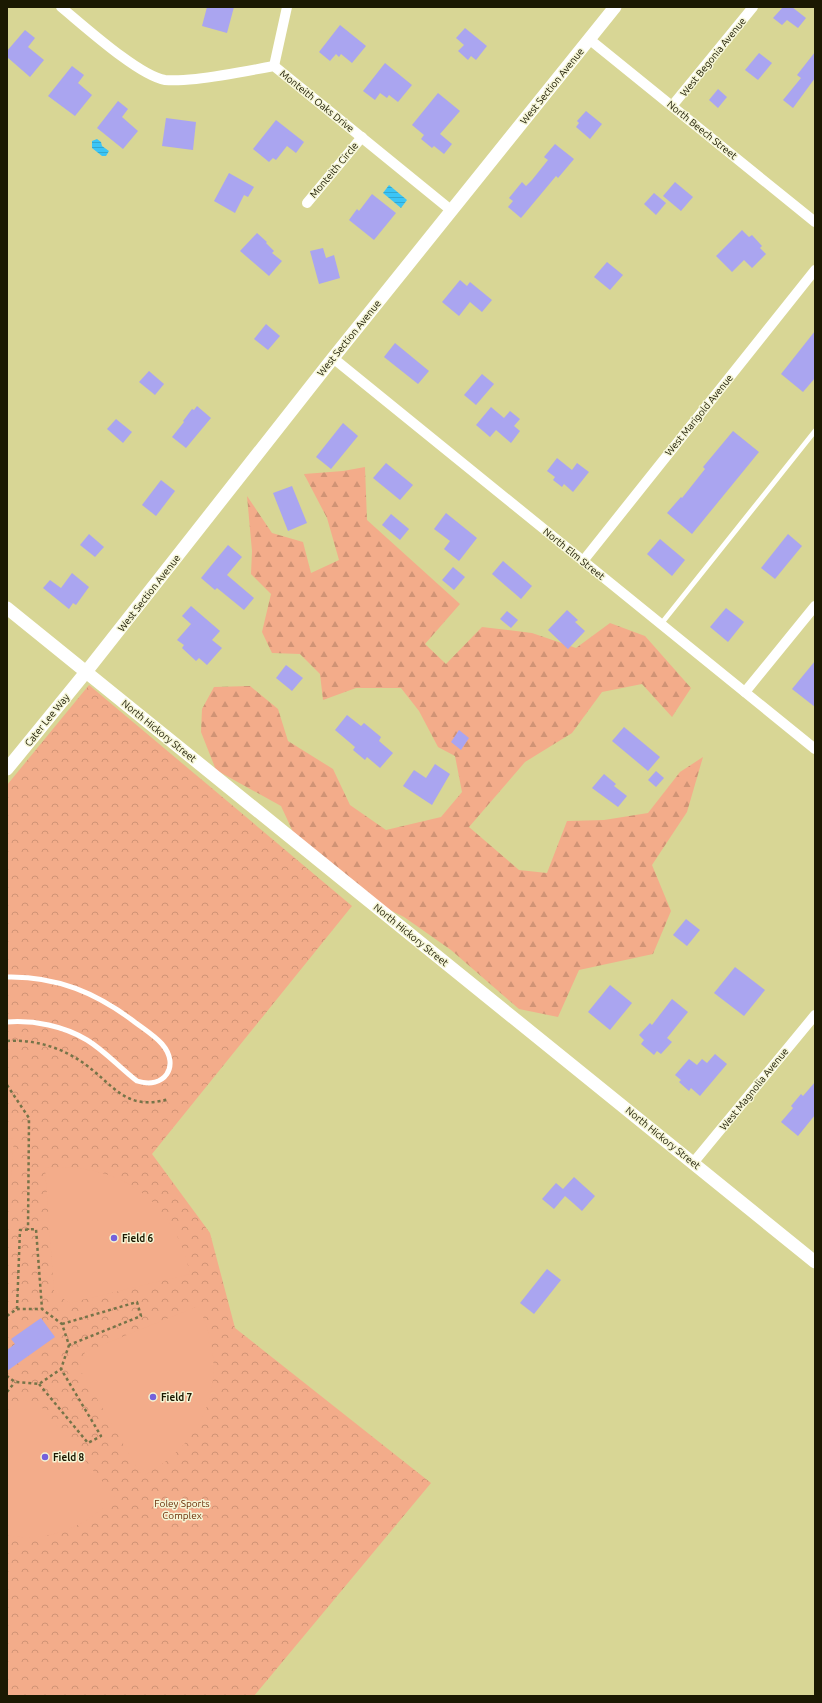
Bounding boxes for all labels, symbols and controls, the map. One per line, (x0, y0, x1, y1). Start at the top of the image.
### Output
street label: West Begonia Avenue (678, 15, 748, 99)
street label: West Section Avenue (518, 46, 586, 126)
street label: Monteith Oaks Drive (278, 68, 356, 134)
street label: North Beech Street (665, 98, 739, 162)
street label: Monteith Circle (308, 140, 360, 200)
street label: West Section Avenue (315, 298, 383, 378)
street label: West Marigold Avenue (663, 372, 735, 458)
street label: North Elm Street (541, 526, 607, 582)
street label: West Section Avenue (116, 552, 182, 634)
street label: Cater Lee Way (23, 691, 72, 748)
street label: North Hickory Street (120, 698, 198, 764)
street label: North Hickory Street (372, 902, 450, 968)
street label: West Magnolia Avenue (717, 1046, 791, 1132)
street label: North Hickory Street (624, 1105, 702, 1171)
marker: Field 6 (109, 1233, 119, 1243)
place label: Field 6 (122, 1233, 154, 1244)
marker: Field 7 (148, 1392, 158, 1402)
place label: Field 7 (161, 1392, 193, 1403)
marker: Field 8 (40, 1452, 50, 1462)
place label: Field 8 (53, 1452, 85, 1463)
park label: Foley Sports Complex (154, 1498, 210, 1521)

